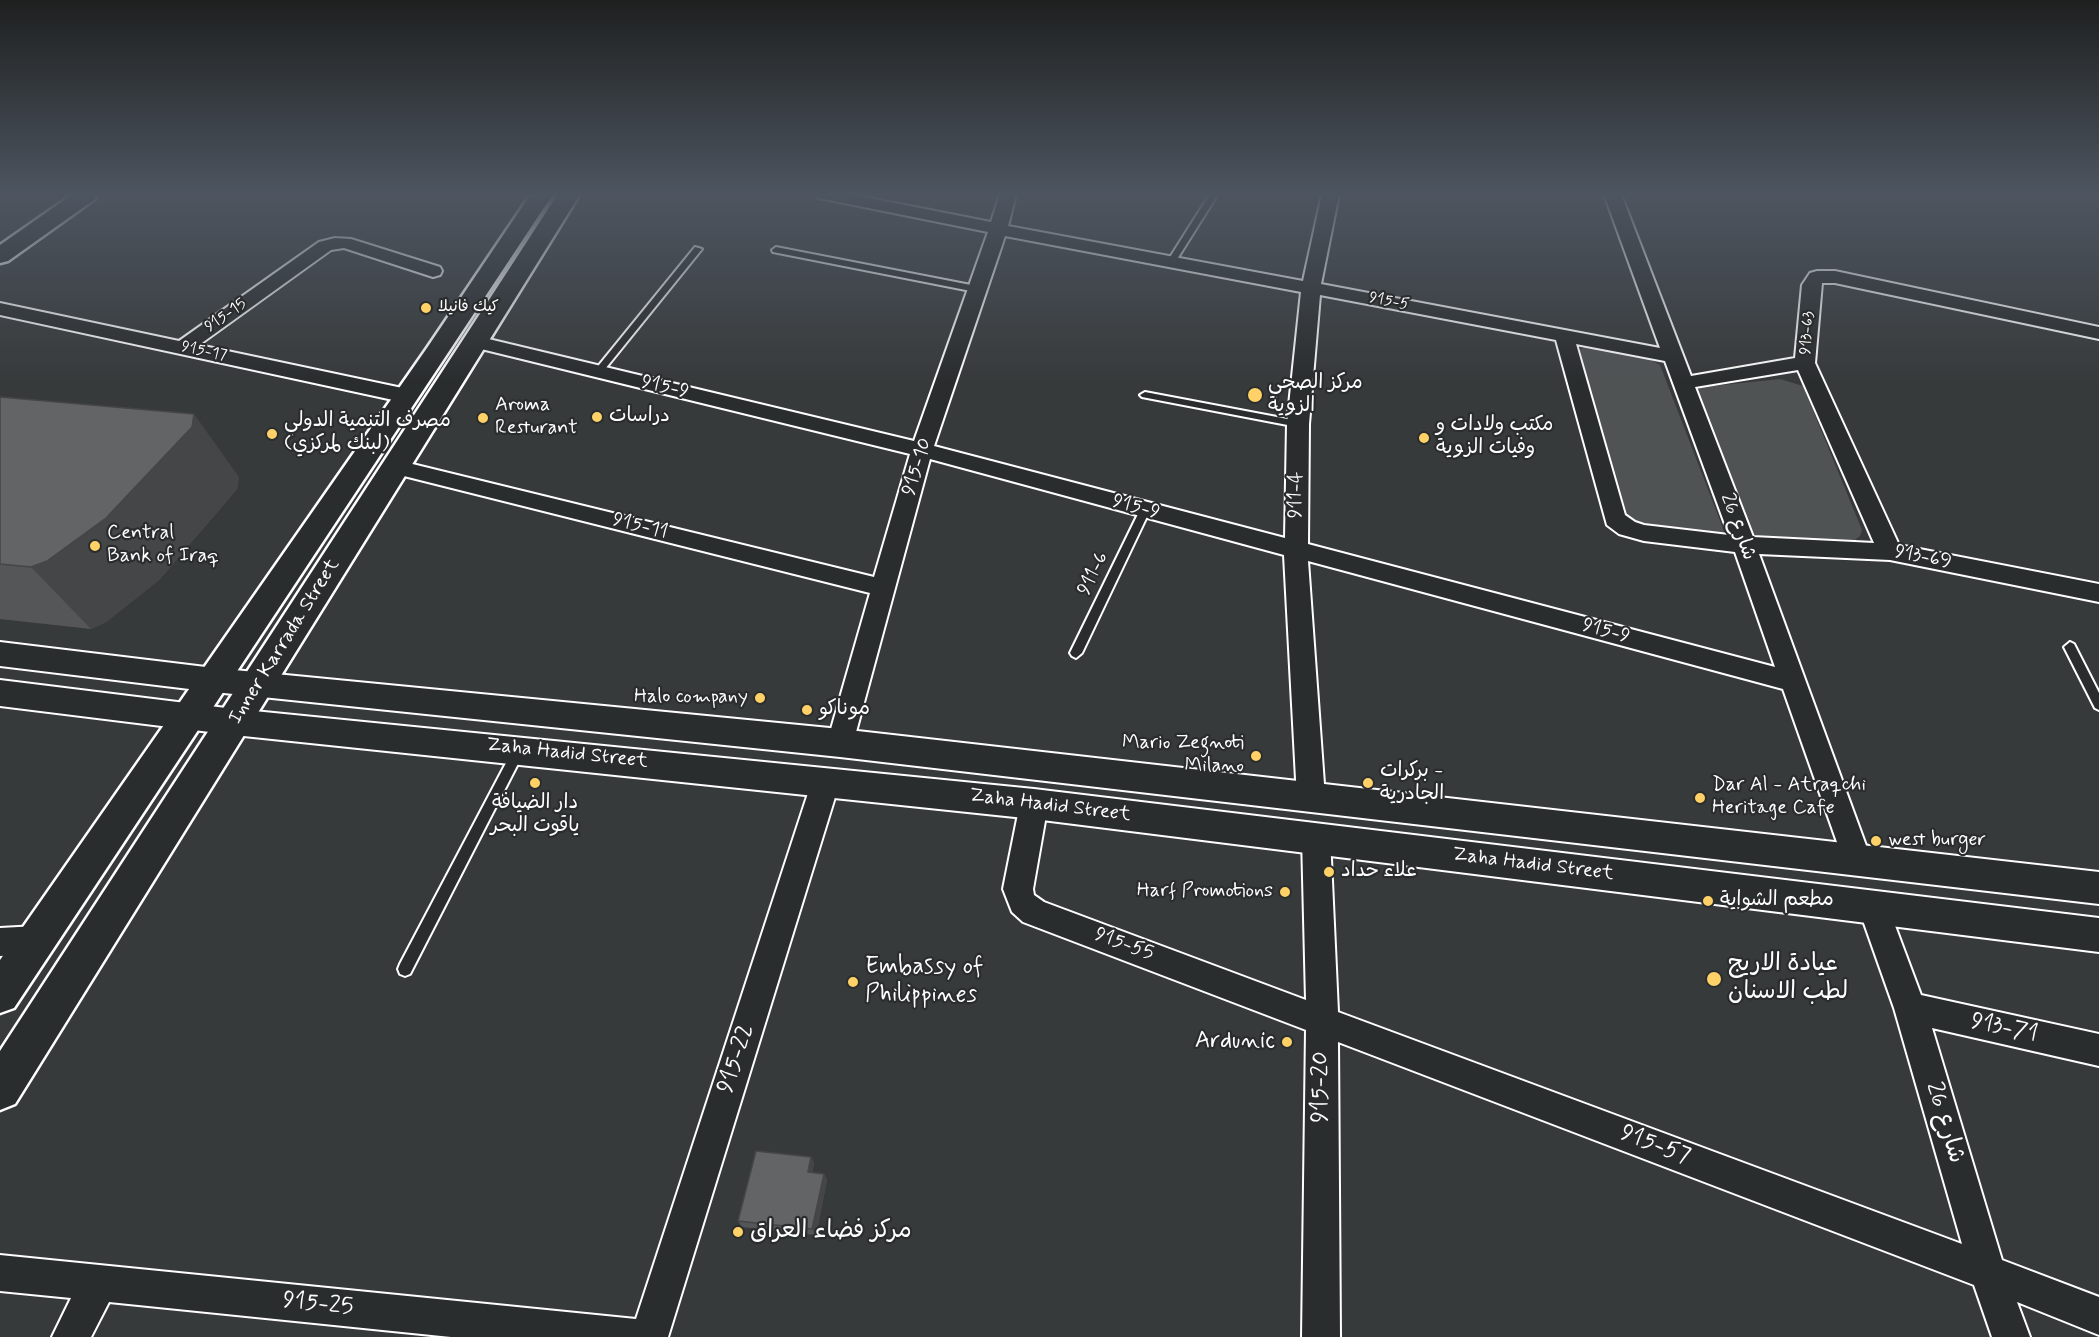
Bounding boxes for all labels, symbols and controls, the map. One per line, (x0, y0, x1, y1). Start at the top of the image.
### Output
street label: 915-5 (1367, 289, 1411, 315)
street label: 915-15 (201, 295, 251, 337)
place label: كيك فانيلا (438, 298, 499, 318)
marker: كيك فانيلا (419, 301, 433, 315)
street label: 913-63 (1797, 311, 1819, 355)
street label: 915-17 (180, 338, 228, 366)
street label: 915-9 (639, 371, 691, 405)
place label: مركز الصحي الزوية (1268, 372, 1363, 419)
marker: مركز الصحي الزوية (1246, 386, 1264, 404)
place label: Aroma Resturant (495, 394, 578, 441)
place label: دراسات (609, 405, 670, 429)
place label: مصرف التنمية الدولي (لبنك لمركزي) (284, 410, 451, 457)
marker: دراسات (590, 410, 604, 424)
marker: Aroma Resturant (476, 411, 490, 425)
place label: مكتب ولادات و وفيات الزوية (1436, 414, 1553, 461)
marker: مصرف التنمية الدولي (لبنك لمركزي) (265, 427, 279, 441)
marker: مكتب ولادات و وفيات الزوية (1417, 431, 1431, 445)
street label: 915-10 (898, 435, 938, 499)
street label: 911-4 (1285, 471, 1309, 519)
street label: 915-9 (1110, 490, 1162, 526)
street label: شارع 26 (1714, 490, 1760, 564)
street label: 915-11 (610, 509, 670, 545)
place label: Central Bank of Iraq (107, 522, 219, 569)
marker: Central Bank of Iraq (88, 539, 102, 553)
street label: 913-69 (1892, 541, 1954, 575)
street label: 911-6 (1073, 548, 1115, 600)
street label: Inner Karrada Street (224, 555, 346, 729)
street label: 915-9 (1580, 614, 1632, 650)
place label: Halo company (634, 686, 748, 710)
marker: Halo company (753, 691, 767, 705)
place label: موناكو (819, 698, 870, 722)
marker: موناكو (800, 703, 814, 717)
place label: Mario Zegnoti Milano (1122, 732, 1244, 779)
street label: Zaha Hadid Street (485, 734, 649, 774)
marker: Mario Zegnoti Milano (1249, 749, 1263, 763)
place label: بركرات - الجادرية (1380, 760, 1444, 807)
place label: Dar Al - Atraqchi Heritage Cafe (1712, 774, 1866, 821)
marker: دار الضيافة ياقوت البحر (528, 776, 542, 790)
marker: بركرات - الجادرية (1361, 776, 1375, 790)
street label: Zaha Hadid Street (968, 784, 1132, 828)
marker: Dar Al - Atraqchi Heritage Cafe (1693, 791, 1707, 805)
place label: دار الضيافة ياقوت البحر (491, 792, 579, 839)
place label: west burger (1888, 829, 1986, 853)
marker: west burger (1869, 834, 1883, 848)
street label: Zaha Hadid Street (1451, 843, 1615, 887)
place label: علاء حداد (1341, 860, 1417, 884)
marker: علاء حداد (1322, 865, 1336, 879)
place label: Harf Promotions (1137, 880, 1273, 904)
marker: Harf Promotions (1278, 885, 1292, 899)
place label: مطعم الشواية (1720, 889, 1834, 913)
marker: مطعم الشواية (1701, 894, 1715, 908)
street label: 915-55 (1091, 923, 1157, 967)
place label: عيادة الاريج لطب الاسنان (1728, 951, 1848, 1007)
place label: Embassy of Philippines (865, 954, 983, 1010)
marker: عيادة الاريج لطب الاسنان (1705, 970, 1723, 988)
marker: Embassy of Philippines (846, 975, 860, 989)
street label: 913-71 (1968, 1008, 2040, 1050)
street label: 915-22 (712, 1021, 762, 1097)
place label: Ardunic (1195, 1028, 1275, 1056)
marker: Ardunic (1280, 1035, 1294, 1049)
street label: 915-20 (1308, 1051, 1336, 1123)
street label: شارع 26 (1918, 1079, 1970, 1167)
street label: 915-57 (1616, 1120, 1694, 1172)
place label: مركز فضاء العراق (750, 1218, 912, 1246)
marker: مركز فضاء العراق (731, 1225, 745, 1239)
street label: 915-25 (281, 1287, 355, 1323)

